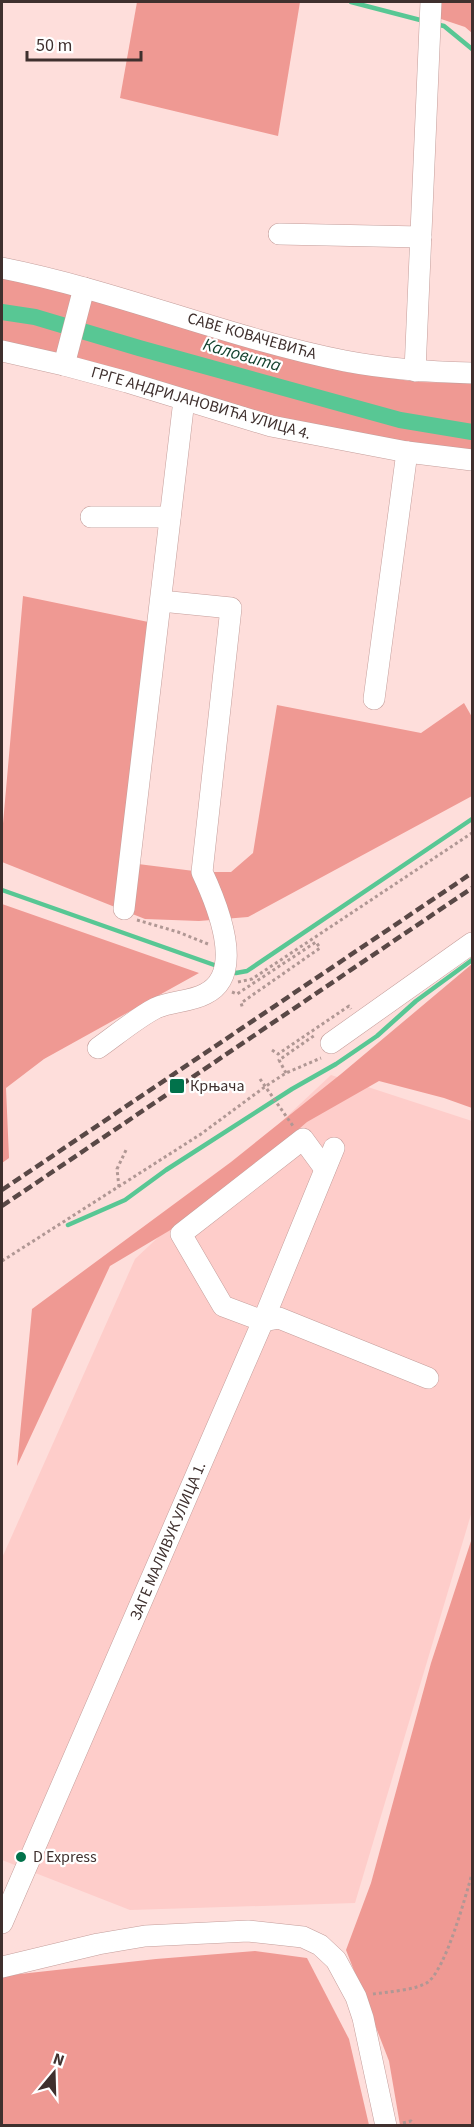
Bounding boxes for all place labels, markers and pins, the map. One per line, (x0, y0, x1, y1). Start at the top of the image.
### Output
place label: Крњача (190, 1075, 245, 1097)
marker: Крњача (168, 1077, 186, 1095)
place label: D Express (33, 1846, 97, 1868)
marker: D Express (14, 1850, 28, 1864)

